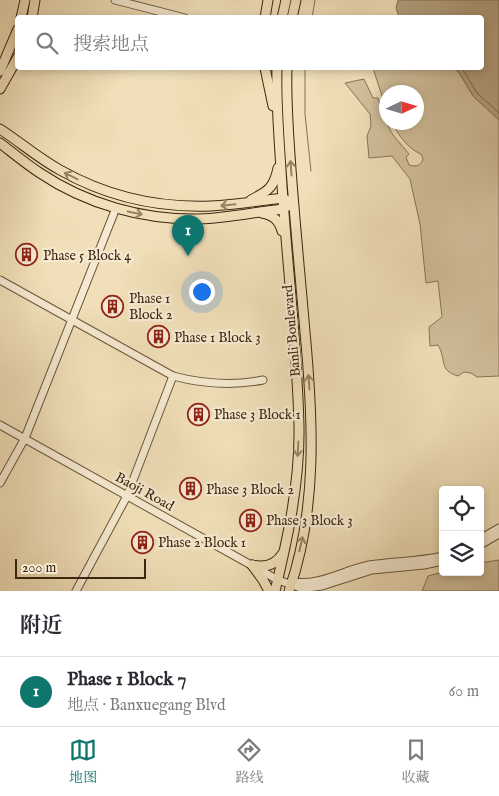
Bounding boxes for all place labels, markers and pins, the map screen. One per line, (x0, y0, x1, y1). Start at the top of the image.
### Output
pin: 1 (172, 215, 204, 256)
building icon: Phase 5 Block 4 (15, 243, 39, 267)
place label: Phase 5 Block 4 (43, 247, 131, 265)
place label: Phase 1 Block 2 (129, 290, 173, 324)
building icon: Phase 1 Block 2 (101, 294, 125, 318)
building icon: Phase 1 Block 3 (146, 325, 170, 349)
place label: Phase 1 Block 3 (174, 329, 261, 347)
building icon: Phase 3 Block 1 (186, 402, 210, 426)
place label: Phase 3 Block 1 (214, 406, 301, 424)
building icon: Phase 3 Block 2 (178, 477, 202, 501)
place label: Phase 3 Block 2 (206, 481, 294, 499)
building icon: Phase 3 Block 3 (238, 508, 262, 532)
place label: Phase 3 Block 3 (266, 512, 353, 530)
building icon: Phase 2 Block 1 (130, 530, 154, 554)
place label: Phase 2 Block 1 (158, 534, 246, 552)

